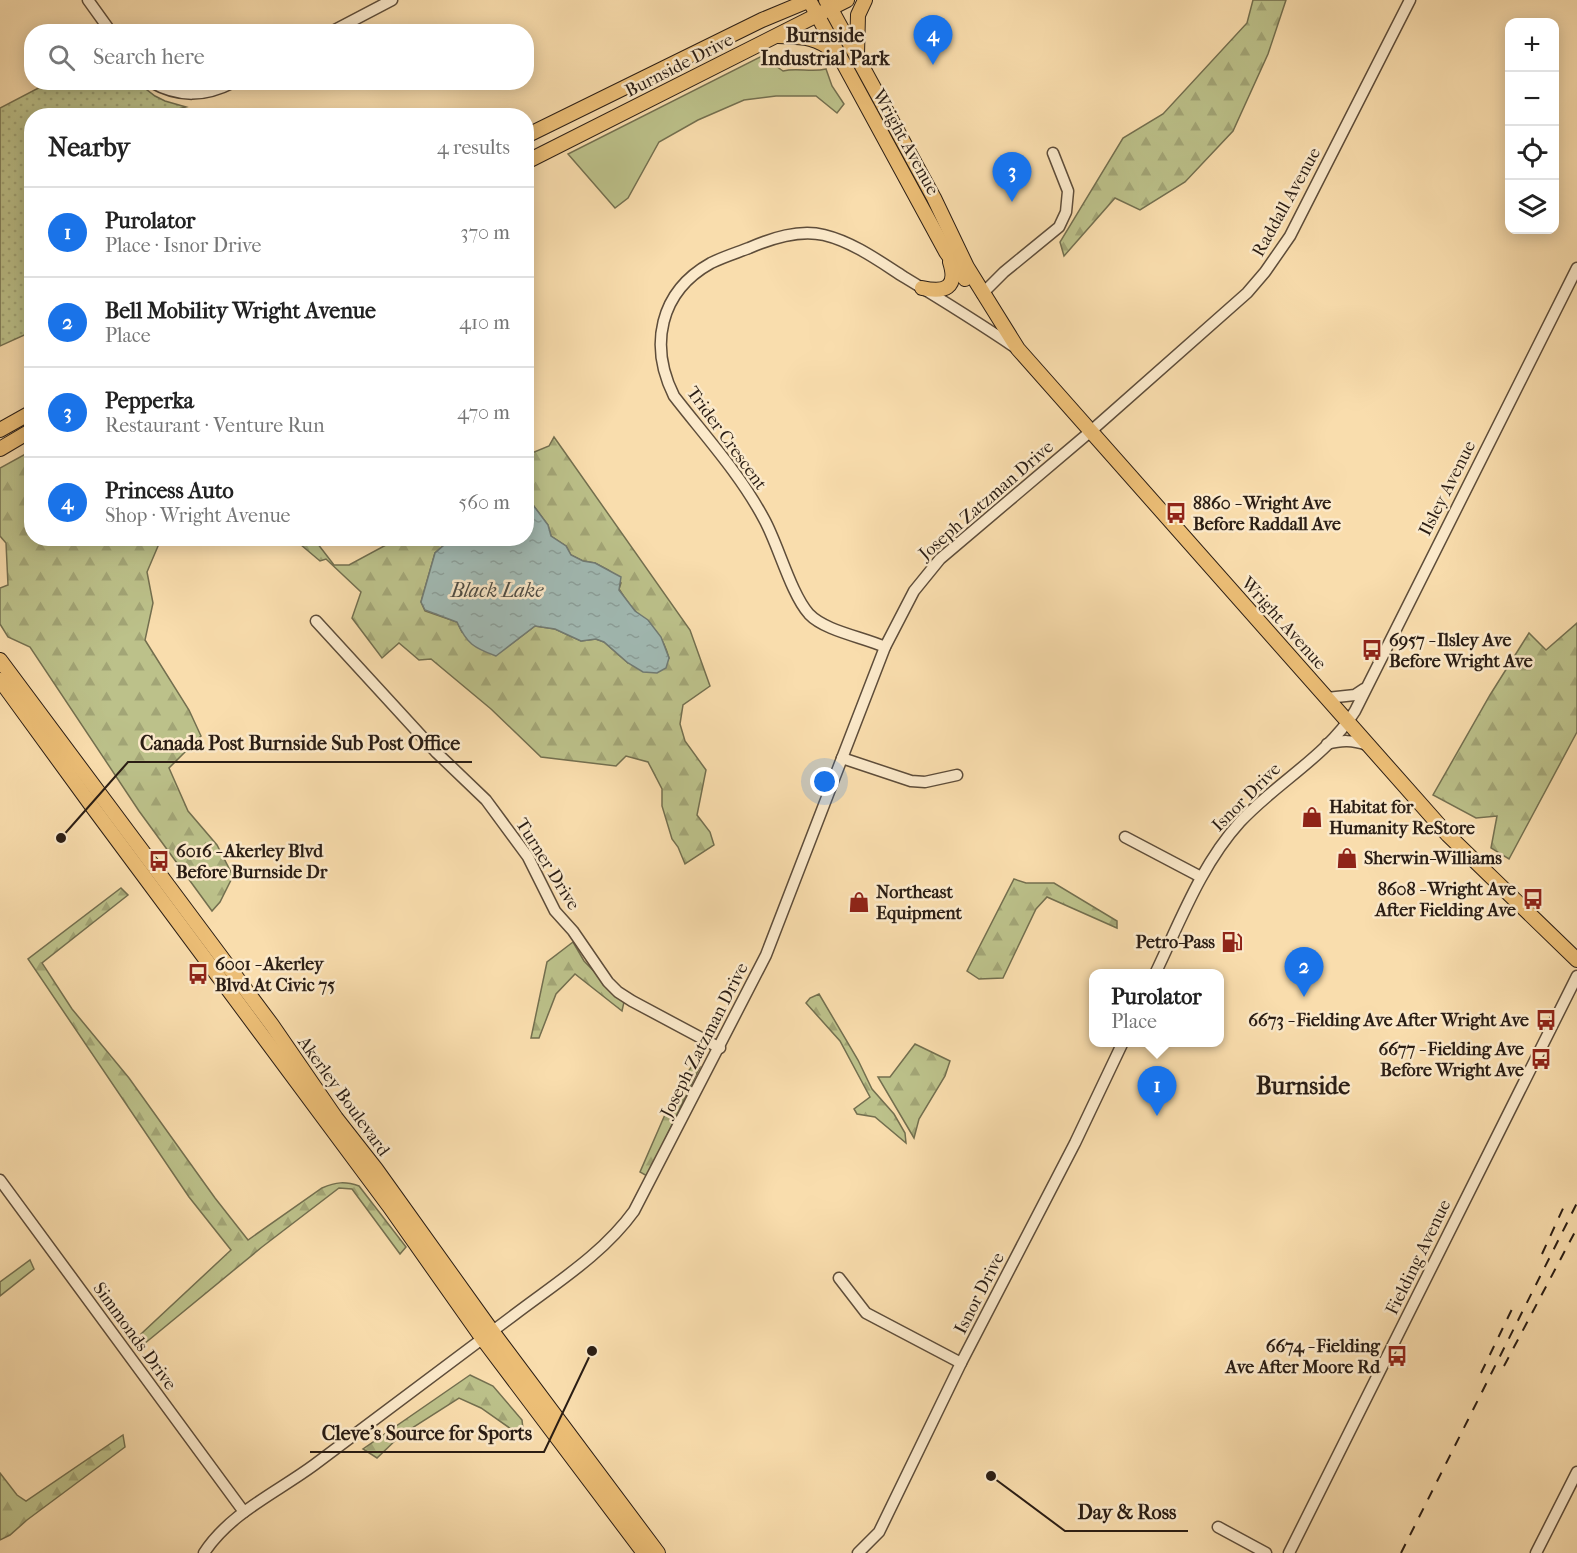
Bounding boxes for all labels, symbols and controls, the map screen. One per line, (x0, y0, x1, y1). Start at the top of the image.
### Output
pin: 4 (914, 16, 952, 65)
map controls (1505, 18, 1559, 234)
button: + (1505, 18, 1559, 72)
search box (24, 24, 534, 90)
district label: Burnside Industrial Park (760, 24, 890, 70)
street label: Burnside Drive (622, 29, 737, 102)
icon: search (45, 41, 78, 74)
text: Search here (93, 44, 205, 70)
button: − (1505, 72, 1559, 126)
street label: Wright Avenue (867, 85, 943, 199)
button: locate (1505, 126, 1559, 180)
text: Nearby (48, 132, 130, 163)
text: 4 results (437, 136, 510, 159)
street label: Raddall Avenue (1248, 144, 1325, 260)
pin: 3 (992, 152, 1032, 202)
button: layers (1505, 180, 1559, 234)
text: Purolator (105, 208, 195, 234)
text: 1 (64, 221, 71, 244)
text: 370 m (460, 221, 510, 244)
text: Place · Isnor Drive (105, 234, 262, 257)
text: Bell Mobility Wright Avenue (105, 298, 376, 324)
text: 2 (62, 311, 73, 334)
text: 410 m (459, 311, 510, 334)
text: Place (105, 324, 151, 347)
street label: Trider Crescent (682, 382, 771, 495)
text: Pepperka (105, 388, 194, 414)
text: 3 (63, 401, 72, 424)
text: 470 m (457, 401, 510, 424)
text: Restaurant · Venture Run (105, 414, 325, 437)
street label: Joseph Zatzman Drive (913, 436, 1058, 566)
street label: Ilsley Avenue (1415, 437, 1480, 539)
text: Princess Auto (105, 478, 234, 504)
text: 4 (62, 491, 73, 514)
text: 560 m (459, 491, 510, 514)
place label: 8860 - Wright Ave Before Raddall Ave (1193, 493, 1341, 535)
bus stop icon: 8860 - Wright Ave Before Raddall Ave (1164, 501, 1188, 525)
text: Shop · Wright Avenue (105, 504, 291, 527)
street label: Wright Avenue (1236, 572, 1331, 674)
water label: Black Lake (450, 579, 544, 602)
place label: 6957 - Ilsley Ave Before Wright Ave (1389, 630, 1533, 672)
bus stop icon: 6957 - Ilsley Ave Before Wright Ave (1360, 638, 1384, 662)
callout: Canada Post Burnside Sub Post Office (128, 724, 472, 762)
text: Canada Post Burnside Sub Post Office (140, 732, 460, 755)
street label: Isnor Drive (1208, 759, 1285, 836)
your location (810, 767, 839, 796)
place label: Habitat for Humanity ReStore (1329, 797, 1475, 839)
shop icon: Habitat for Humanity ReStore (1300, 805, 1324, 829)
street label: Turner Drive (511, 814, 584, 914)
place label: 6016 - Akerley Blvd Before Burnside Dr (176, 841, 328, 883)
shop icon: Sherwin-Williams (1335, 846, 1359, 870)
place label: Sherwin-Williams (1364, 848, 1502, 869)
bus stop icon: 6016 - Akerley Blvd Before Burnside Dr (147, 849, 171, 873)
place label: 8608 - Wright Ave After Fielding Ave (1374, 879, 1516, 921)
place label: Northeast Equipment (876, 882, 963, 924)
bus stop icon: 8608 - Wright Ave After Fielding Ave (1521, 887, 1545, 911)
shop icon: Northeast Equipment (847, 890, 871, 914)
fuel station icon: Petro-Pass (1220, 930, 1244, 954)
place label: Petro-Pass (1136, 932, 1215, 953)
pin: 2 (1284, 948, 1324, 997)
place label: 6001 - Akerley Blvd At Civic 75 (215, 954, 335, 996)
street label: Joseph Zatzman Drive (655, 959, 753, 1123)
bus stop icon: 6001 - Akerley Blvd At Civic 75 (186, 962, 210, 986)
popup (1089, 969, 1224, 1047)
text: Purolator (1111, 984, 1202, 1010)
bus stop icon: 6673 - Fielding Ave After Wright Ave (1534, 1008, 1558, 1032)
text: Place (1111, 1010, 1157, 1033)
place label: 6673 - Fielding Ave After Wright Ave (1248, 1010, 1529, 1031)
street label: Akerley Boulevard (293, 1032, 394, 1160)
place label: 6677 - Fielding Ave Before Wright Ave (1378, 1039, 1524, 1081)
bus stop icon: 6677 - Fielding Ave Before Wright Ave (1529, 1047, 1553, 1071)
pin: 1 (1138, 1066, 1176, 1116)
district label: Burnside (1256, 1072, 1350, 1100)
street label: Fielding Avenue (1381, 1196, 1455, 1318)
street label: Isnor Drive (950, 1249, 1009, 1337)
street label: Simmonds Drive (88, 1278, 181, 1394)
place label: 6674 - Fielding Ave After Moore Rd (1224, 1336, 1381, 1378)
bus stop icon: 6674 - Fielding Ave After Moore Rd (1385, 1344, 1409, 1368)
callout: Cleve's Source for Sports (310, 1414, 544, 1452)
text: Cleve's Source for Sports (322, 1422, 533, 1445)
callout: Day & Ross (1065, 1493, 1188, 1531)
text: Day & Ross (1078, 1501, 1177, 1524)

